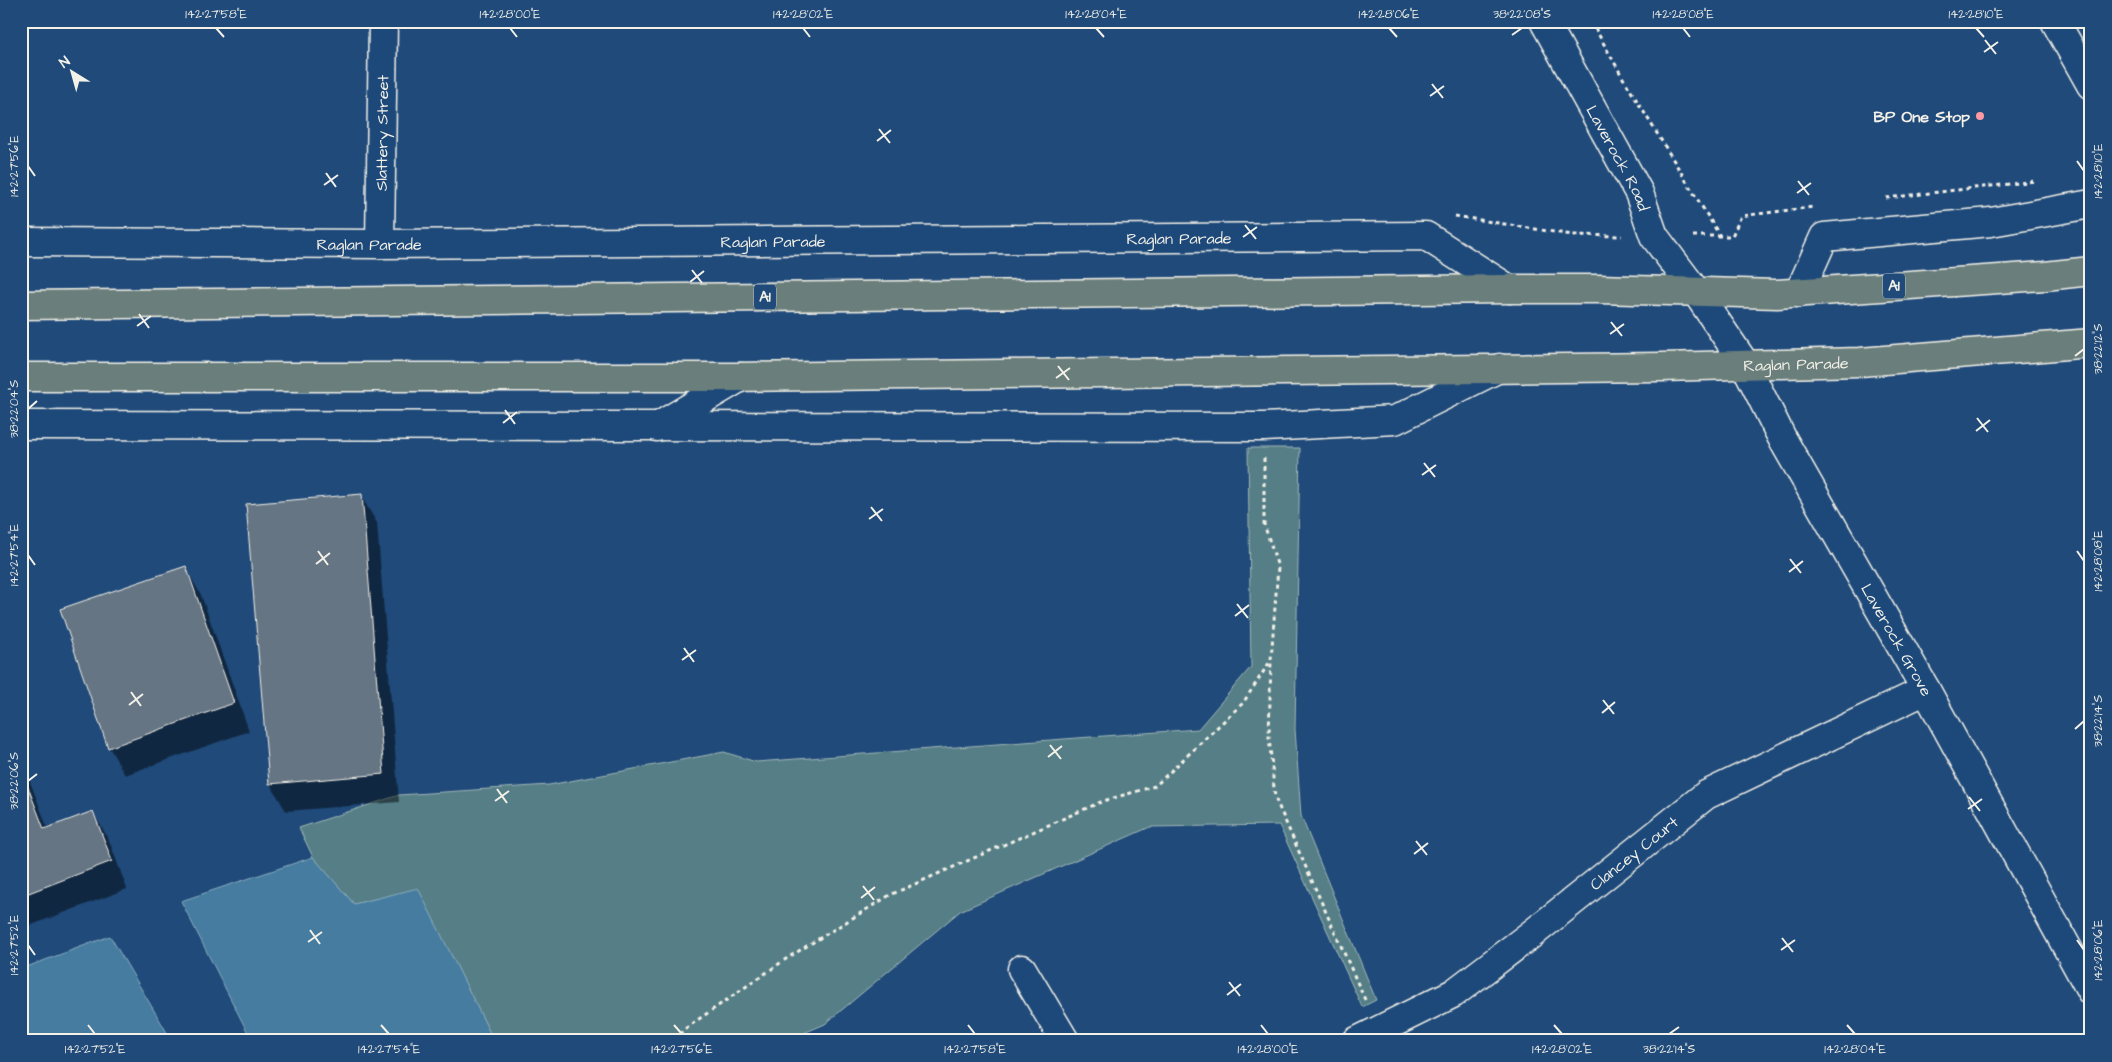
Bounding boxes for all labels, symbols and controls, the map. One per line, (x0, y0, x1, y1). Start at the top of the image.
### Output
text: 142°27'58"E (185, 6, 247, 23)
text: 142°28'00"E (480, 6, 540, 23)
text: 142°28'02"E (773, 6, 833, 23)
text: 142°28'04"E (1065, 6, 1127, 23)
text: 142°28'06"E (1359, 6, 1419, 23)
text: 38°22'08"S (1493, 6, 1551, 23)
text: 142°28'08"E (1652, 6, 1714, 23)
text: 142°28'10"E (1949, 6, 2003, 23)
north arrow (48, 48, 98, 98)
text: N (55, 52, 74, 73)
street label: Slattery Street (371, 74, 395, 191)
street label: Laverock Road (1581, 101, 1654, 214)
place label: BP One Stop (1874, 106, 1970, 128)
marker: BP One Stop (1974, 110, 1986, 122)
text: 142°27'56"E (6, 135, 23, 197)
text: 142°28'10"E (2090, 144, 2107, 198)
street label: Raglan Parade (1126, 227, 1232, 251)
street label: Raglan Parade (720, 231, 826, 254)
street label: Raglan Parade (316, 234, 422, 257)
road number: A1 (1883, 274, 1905, 298)
road number: A1 (754, 284, 776, 310)
text: 38°22'12"S (2090, 323, 2107, 375)
street label: Raglan Parade (1743, 352, 1849, 377)
text: 38°22'04"S (6, 379, 23, 438)
text: 142°27'54"E (6, 524, 23, 586)
text: 142°28'08"E (2090, 530, 2107, 592)
street label: Laverock Grove (1855, 580, 1937, 700)
text: 38°22'14"S (2090, 694, 2107, 747)
text: 38°22'06"S (6, 752, 23, 810)
street label: Clancey Court (1585, 811, 1684, 896)
text: 142°27'52"E (6, 915, 23, 975)
text: 142°28'06"E (2090, 920, 2107, 980)
text: 142°27'52"E (65, 1041, 125, 1058)
text: 142°27'54"E (358, 1041, 420, 1058)
text: 142°27'56"E (651, 1041, 713, 1058)
text: 142°27'58"E (944, 1041, 1006, 1058)
text: 142°28'00"E (1238, 1041, 1298, 1058)
text: 142°28'02"E (1532, 1041, 1592, 1058)
text: 38°22'14"S (1643, 1041, 1696, 1058)
text: 142°28'04"E (1824, 1041, 1886, 1058)

